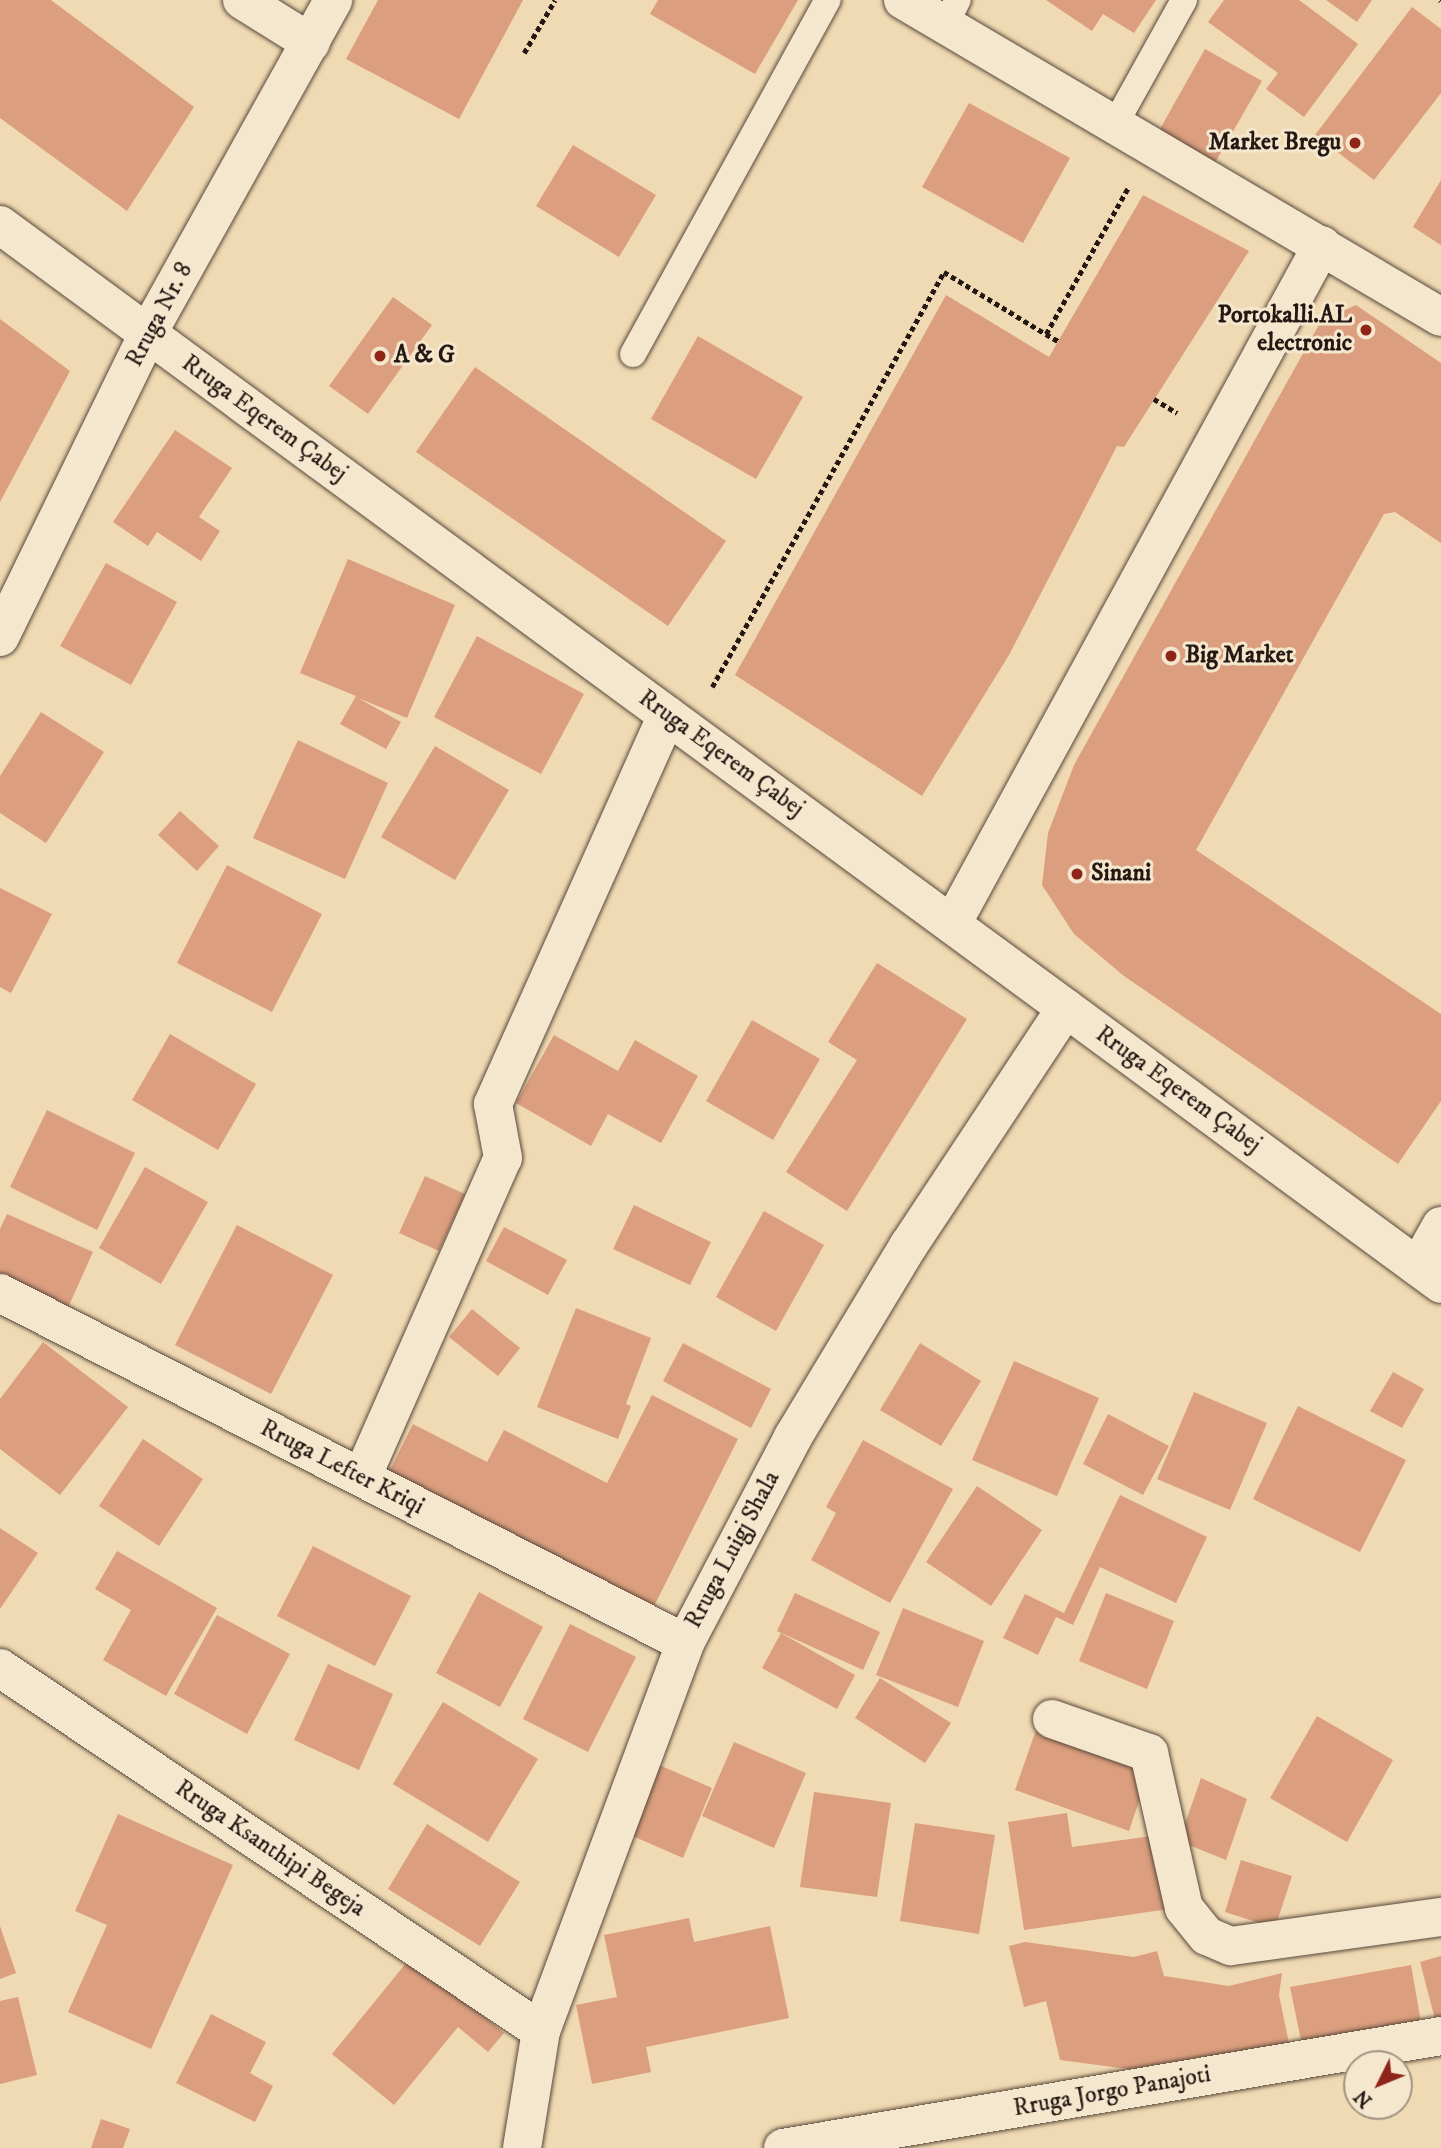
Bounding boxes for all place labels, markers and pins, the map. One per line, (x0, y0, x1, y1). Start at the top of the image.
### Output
place label: Market Bregu (1208, 129, 1341, 157)
marker: Market Bregu (1347, 135, 1363, 151)
place label: Portokalli.AL electronic (1217, 302, 1352, 358)
marker: Portokalli.AL electronic (1358, 322, 1374, 338)
place label: A & G (394, 342, 455, 370)
marker: A & G (372, 348, 388, 364)
place label: Big Market (1185, 642, 1293, 670)
marker: Big Market (1163, 648, 1179, 664)
place label: Sinani (1091, 860, 1151, 888)
marker: Sinani (1069, 866, 1085, 882)

